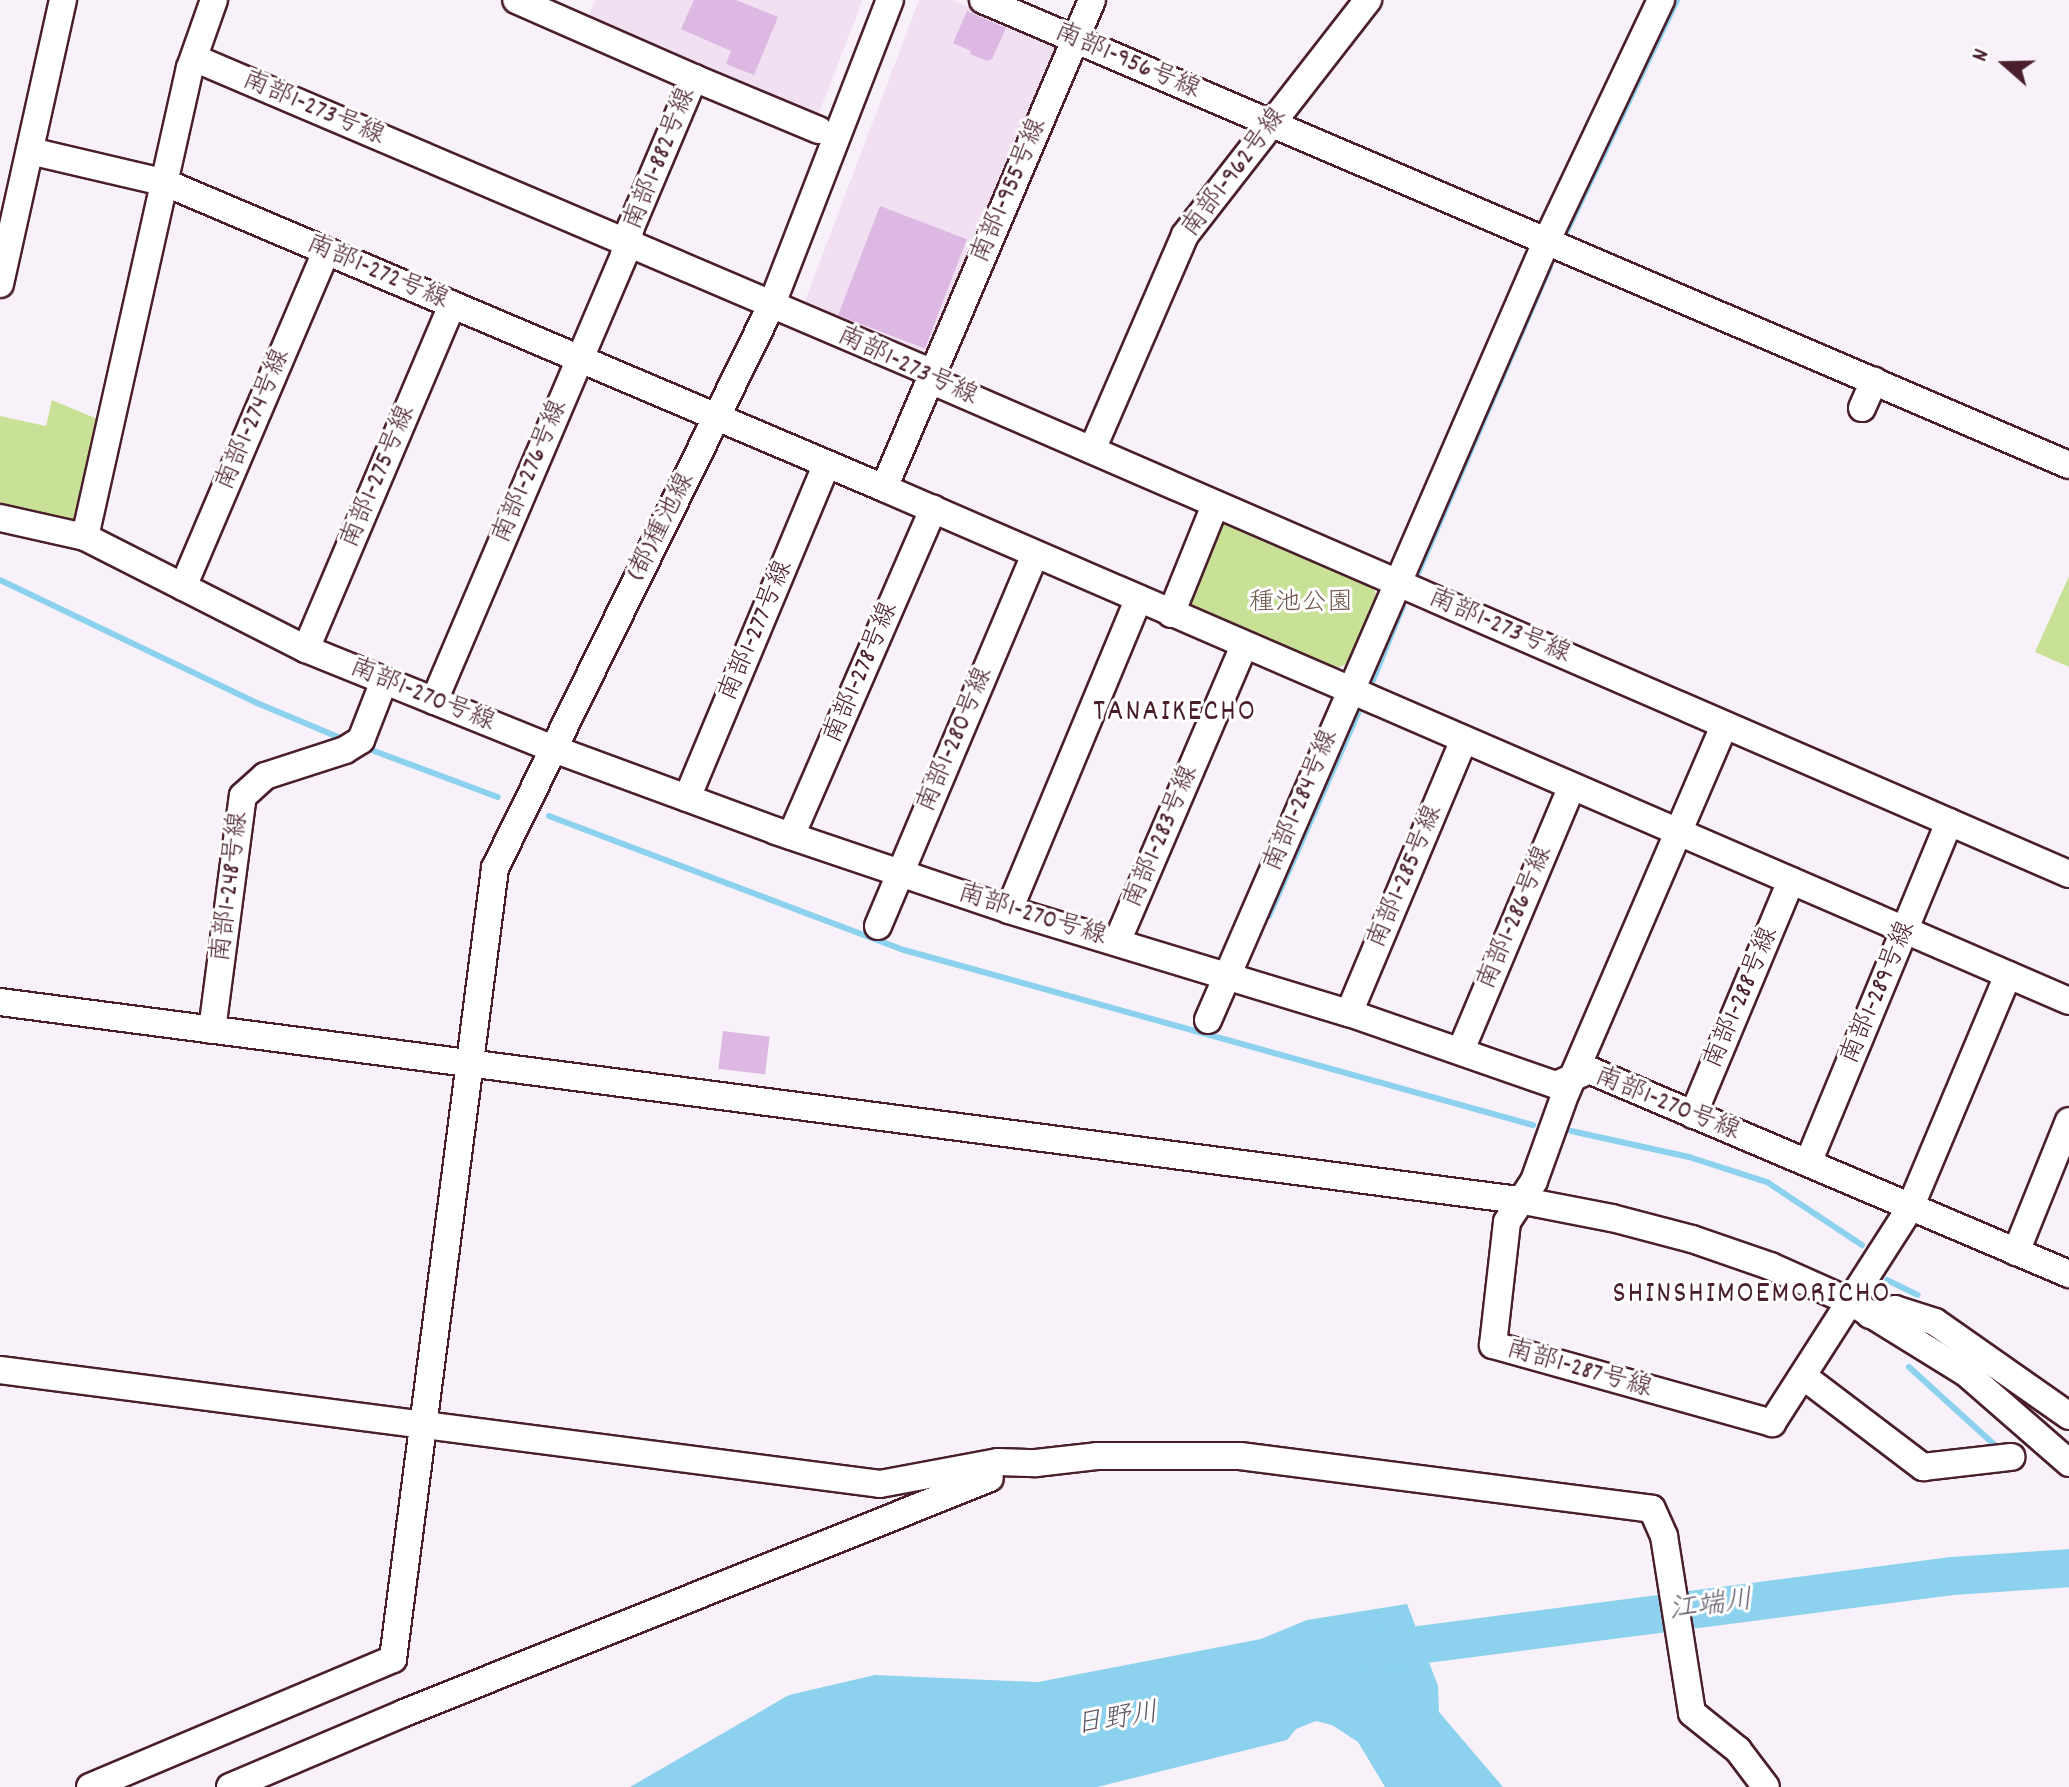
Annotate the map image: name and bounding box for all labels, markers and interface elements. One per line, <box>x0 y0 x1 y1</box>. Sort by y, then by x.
street label: 南部1-956号線 <box>1049 17 1205 107</box>
north arrow <box>1965 24 2045 104</box>
text: N <box>1966 45 1998 66</box>
street label: 南部1-273号線 <box>237 65 389 153</box>
street label: 南部1-882号線 <box>618 83 704 235</box>
street label: 南部1-962号線 <box>1176 102 1294 244</box>
street label: 南部1-955号線 <box>965 114 1055 268</box>
street label: 南部1-272号線 <box>301 229 453 317</box>
street label: 南部1-273号線 <box>832 321 982 413</box>
street label: 南部1-274号線 <box>210 345 298 495</box>
street label: 南部1-276号線 <box>487 396 575 548</box>
street label: 南部1-275号線 <box>335 401 423 553</box>
street label: (都)種池線 <box>622 468 702 586</box>
street label: 南部1-277号線 <box>713 556 801 706</box>
street label: 南部1-273号線 <box>1423 583 1575 671</box>
park label: 種池公園 <box>1249 588 1353 620</box>
street label: 南部1-278号線 <box>818 598 906 748</box>
street label: 南部1-270号線 <box>345 653 499 739</box>
street label: 南部1-280号線 <box>911 663 1001 817</box>
district label: TANAIKECHO <box>1093 696 1257 732</box>
street label: 南部1-284号線 <box>1258 725 1346 877</box>
street label: 南部1-283号線 <box>1118 761 1206 913</box>
street label: 南部1-285号線 <box>1362 801 1450 953</box>
street label: 南部1-248号線 <box>206 810 256 964</box>
street label: 南部1-286号線 <box>1472 841 1560 995</box>
street label: 南部1-270号線 <box>954 879 1110 953</box>
street label: 南部1-289号線 <box>1835 917 1923 1069</box>
street label: 南部1-288号線 <box>1698 922 1786 1074</box>
street label: 南部1-270号線 <box>1590 1062 1744 1148</box>
district label: SHINSHIMOEMORICHO <box>1612 1278 1892 1314</box>
street label: 南部1-287号線 <box>1502 1334 1656 1406</box>
water label: 江端川 <box>1667 1585 1755 1629</box>
water label: 日野川 <box>1073 1698 1161 1744</box>

